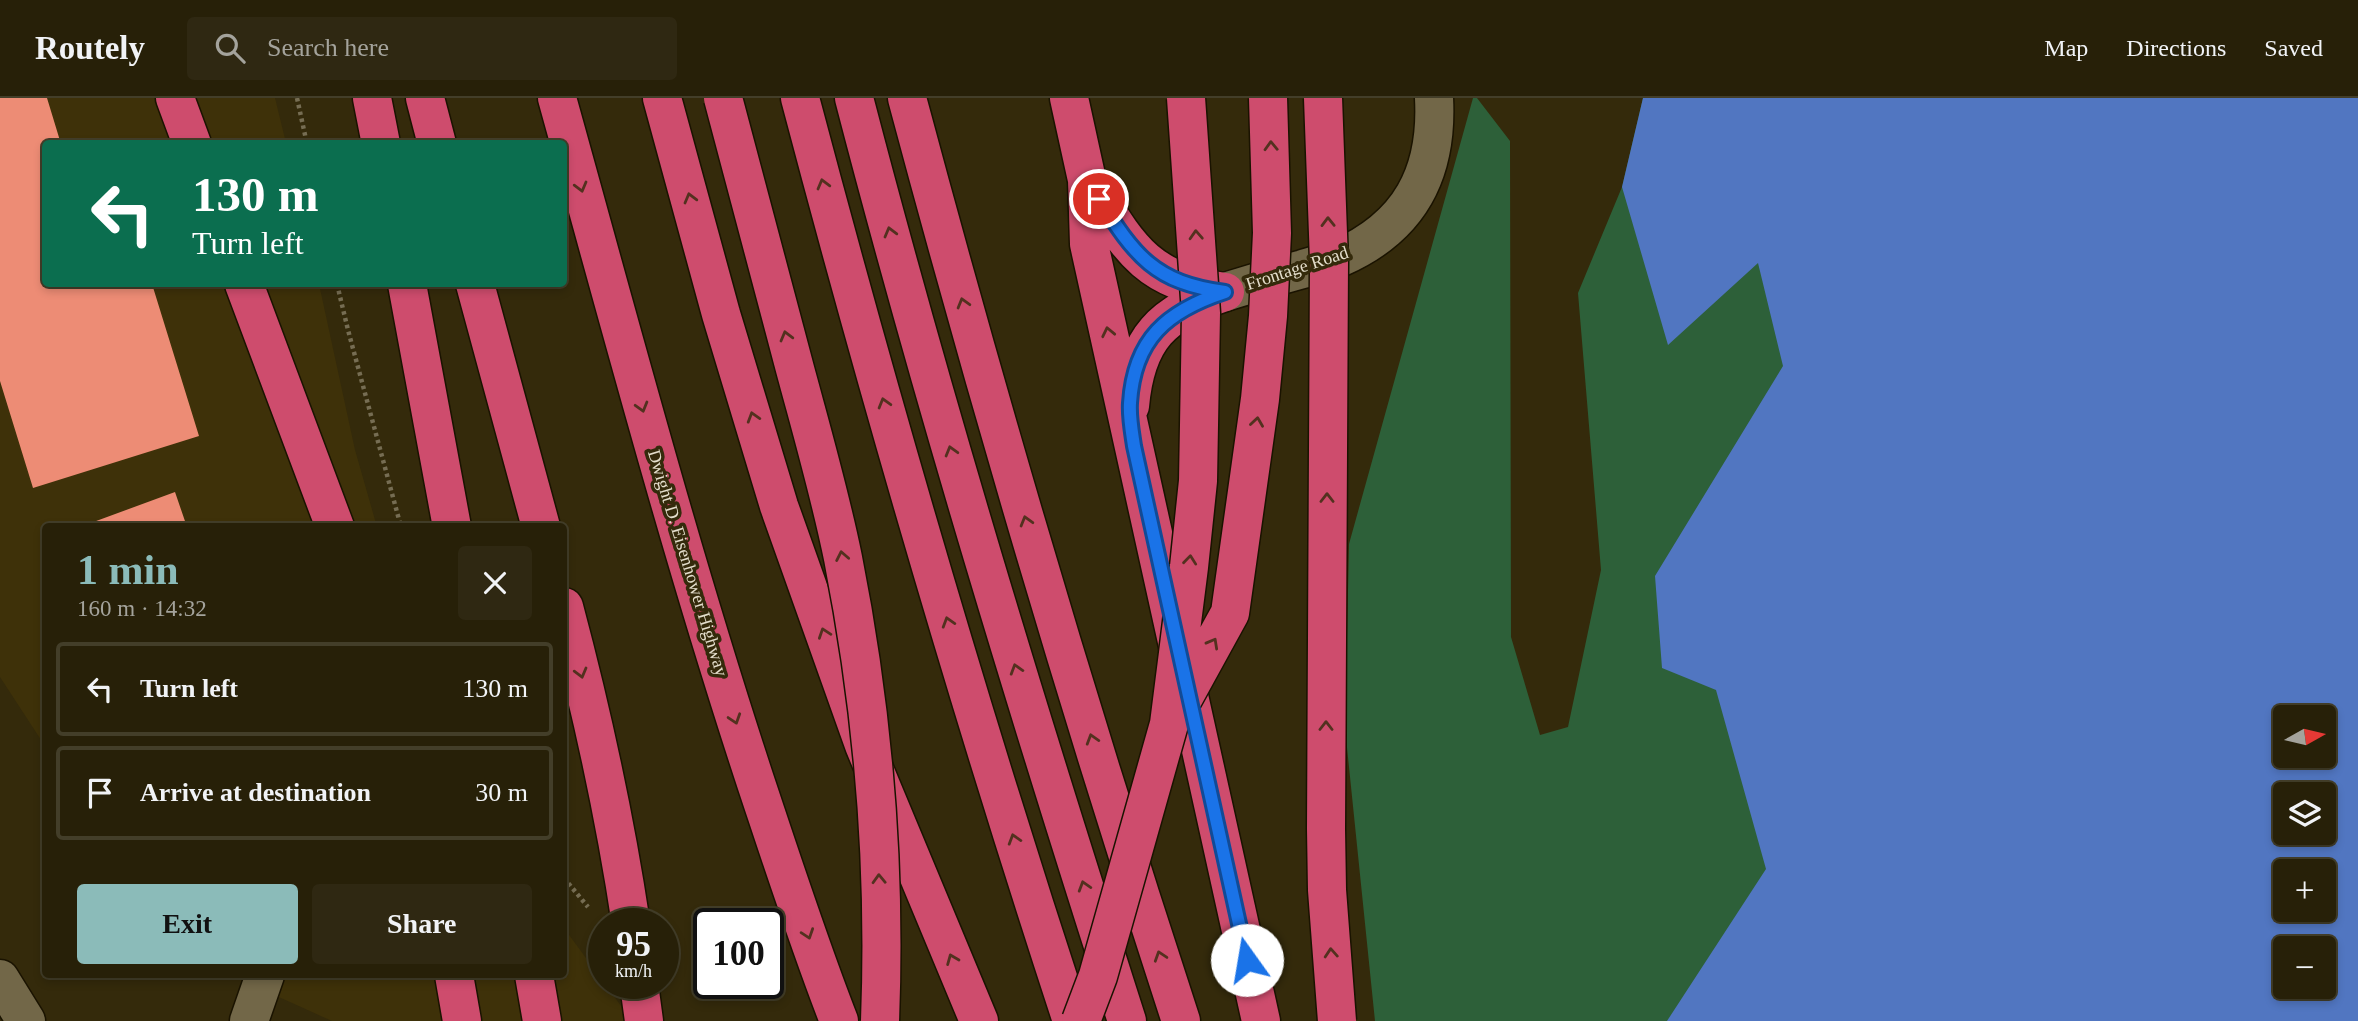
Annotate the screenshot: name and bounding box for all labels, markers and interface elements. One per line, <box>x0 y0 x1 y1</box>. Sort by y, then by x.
search box <box>187 17 677 80</box>
icon: search <box>211 29 249 67</box>
text: Routely <box>35 30 145 66</box>
text: Search here <box>267 33 389 62</box>
text: Map <box>2044 35 2088 61</box>
text: Directions <box>2126 35 2226 61</box>
text: Saved <box>2264 35 2323 61</box>
one-way arrow <box>1264 140 1279 151</box>
text: 130 m <box>192 167 319 222</box>
icon: left <box>77 168 168 259</box>
pin <box>1069 169 1129 229</box>
one-way arrow <box>817 178 831 190</box>
icon: arrive <box>1080 180 1118 218</box>
one-way arrow <box>573 181 588 193</box>
one-way arrow <box>683 192 698 204</box>
one-way arrow <box>1321 216 1336 227</box>
text: Turn left <box>192 225 304 261</box>
one-way arrow <box>884 226 898 238</box>
one-way arrow <box>1188 229 1203 240</box>
street label: Frontage Road <box>1243 242 1351 294</box>
one-way arrow <box>957 297 971 309</box>
one-way arrow <box>1102 326 1117 338</box>
one-way arrow <box>780 330 795 342</box>
one-way arrow <box>878 398 892 410</box>
one-way arrow <box>634 400 648 412</box>
one-way arrow <box>746 411 761 423</box>
one-way arrow <box>1249 416 1264 427</box>
one-way arrow <box>945 445 960 457</box>
street label: Dwight D. Eisenhower Highway <box>644 447 732 679</box>
one-way arrow <box>1319 492 1335 503</box>
one-way arrow <box>1020 516 1034 528</box>
button: close <box>458 546 532 620</box>
text: 1 min <box>77 547 179 593</box>
one-way arrow <box>835 550 850 562</box>
one-way arrow <box>1182 554 1197 565</box>
text: 160 m · 14:32 <box>77 596 207 621</box>
one-way arrow <box>941 616 956 628</box>
one-way arrow <box>818 627 832 639</box>
one-way arrow <box>1205 638 1218 650</box>
one-way arrow <box>1010 663 1025 675</box>
one-way arrow <box>573 667 587 679</box>
icon: left <box>81 670 119 708</box>
text: Turn left <box>140 674 238 703</box>
text: 130 m <box>462 674 528 703</box>
north arrow <box>2273 705 2336 768</box>
map controls <box>2273 705 2336 999</box>
one-way arrow <box>727 712 741 724</box>
one-way arrow <box>1318 720 1334 730</box>
one-way arrow <box>1085 733 1100 745</box>
icon: arrive <box>81 774 119 812</box>
text: Arrive at destination <box>140 778 371 807</box>
text: 30 m <box>475 778 528 807</box>
button: layers <box>2273 782 2336 845</box>
one-way arrow <box>1008 834 1023 846</box>
button: + <box>2273 859 2336 922</box>
one-way arrow <box>872 874 887 885</box>
one-way arrow <box>1077 880 1092 892</box>
button: Exit <box>77 884 298 964</box>
button: Share <box>312 884 532 964</box>
speed limit sign: 100 <box>693 908 784 999</box>
position arrow <box>1210 923 1284 997</box>
text: 95 <box>616 925 651 964</box>
one-way arrow <box>800 927 814 940</box>
button: − <box>2273 936 2336 999</box>
one-way arrow <box>1324 947 1339 958</box>
one-way arrow <box>1154 951 1168 963</box>
one-way arrow <box>946 953 960 965</box>
text: km/h <box>615 961 652 981</box>

